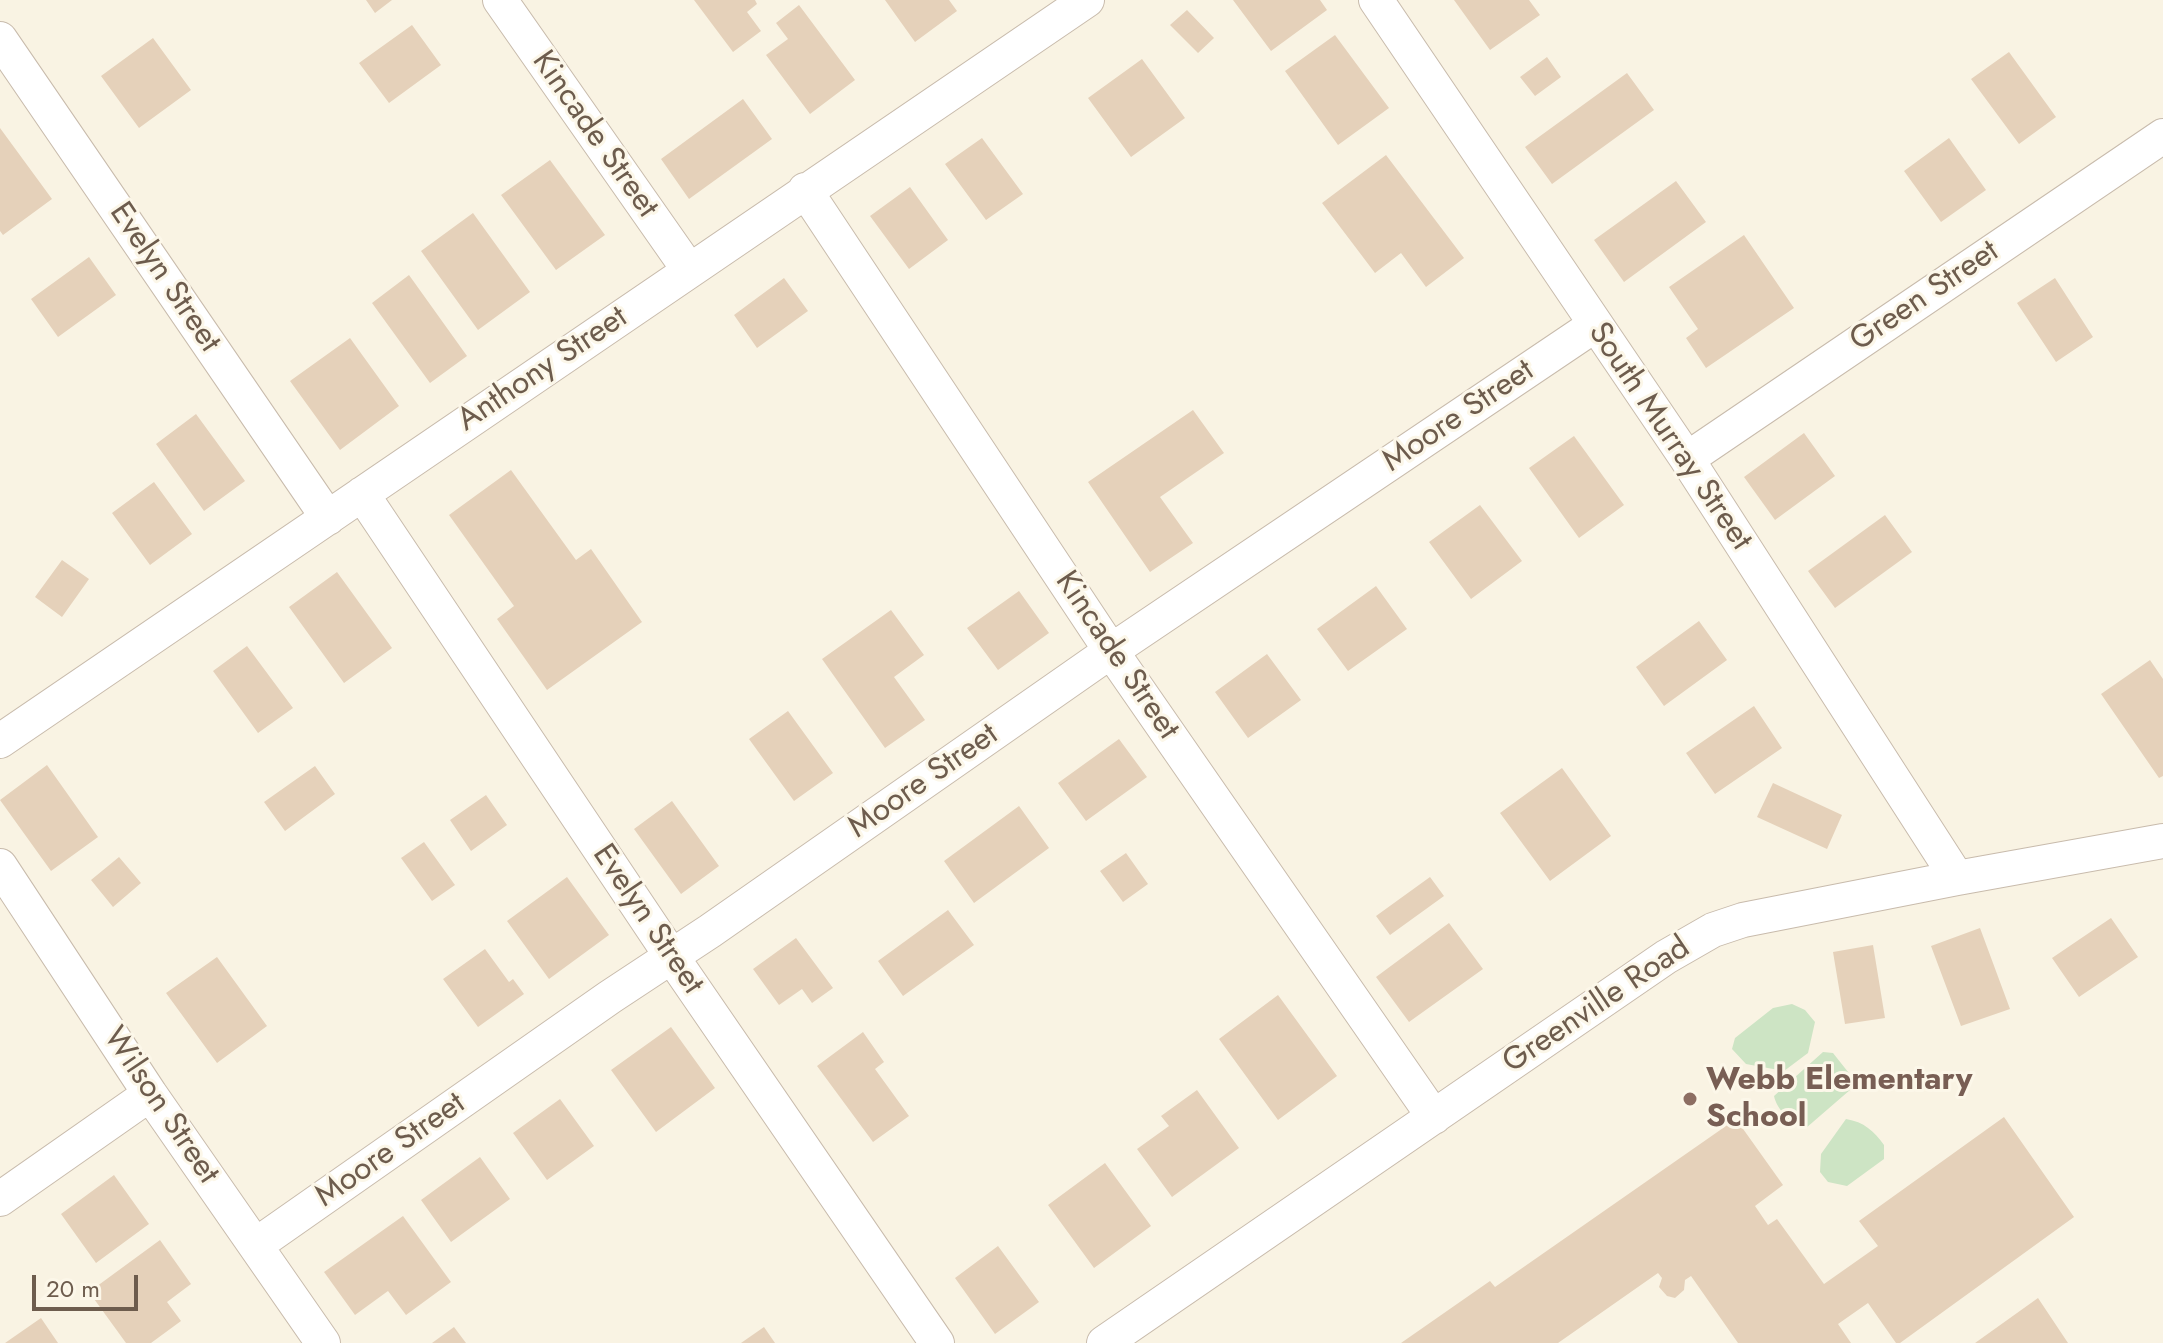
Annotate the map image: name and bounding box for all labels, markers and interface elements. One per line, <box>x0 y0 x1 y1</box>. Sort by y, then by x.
street label: Kincade Street <box>522 44 666 226</box>
street label: Evelyn Street <box>100 196 228 360</box>
street label: Green Street <box>1843 233 2007 361</box>
street label: Anthony Street <box>451 299 635 441</box>
street label: South Murray Street <box>1579 316 1759 558</box>
street label: Moore Street <box>1376 352 1542 482</box>
street label: Kincade Street <box>1046 565 1186 747</box>
street label: Moore Street <box>842 716 1006 848</box>
street label: Evelyn Street <box>583 838 711 1002</box>
street label: Greenville Road <box>1496 929 1698 1083</box>
street label: Wilson Street <box>94 1020 226 1192</box>
place label: Webb Elementary School <box>1706 1062 1972 1137</box>
street label: Moore Street <box>309 1085 473 1217</box>
marker: Webb Elementary School <box>1681 1090 1699 1108</box>
scale bar <box>36 1259 142 1309</box>
text: 20 m <box>46 1271 100 1306</box>

